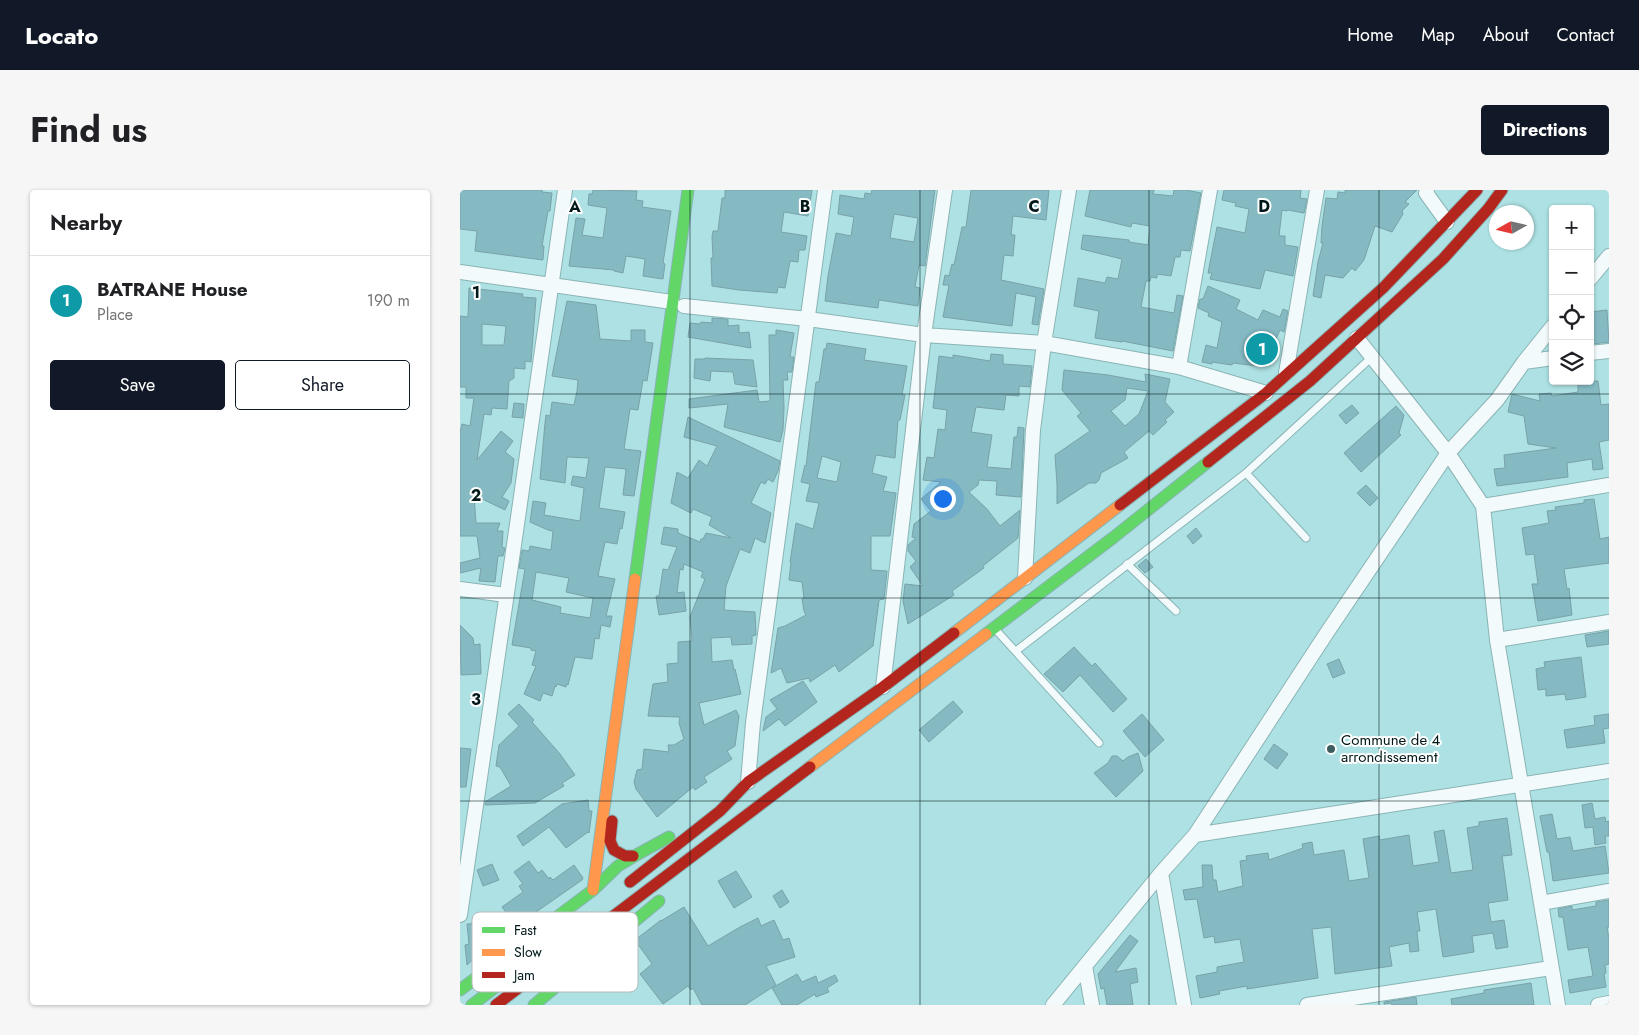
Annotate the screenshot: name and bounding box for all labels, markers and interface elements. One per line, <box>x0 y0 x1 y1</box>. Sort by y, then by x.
text: Locato <box>25 18 98 53</box>
text: Home <box>1347 22 1393 48</box>
text: Map <box>1421 22 1455 48</box>
text: About <box>1483 22 1528 48</box>
text: Contact <box>1556 22 1614 48</box>
text: Find us <box>30 105 147 155</box>
button: Directions <box>1481 105 1609 155</box>
text: A <box>568 195 581 218</box>
text: B <box>800 195 810 218</box>
text: C <box>1028 195 1040 218</box>
text: D <box>1258 195 1270 218</box>
north arrow <box>1489 205 1534 250</box>
map controls <box>1549 205 1594 385</box>
button: + <box>1549 205 1594 250</box>
text: Nearby <box>50 208 122 238</box>
button: − <box>1549 250 1594 295</box>
text: BATRANE House <box>97 276 248 303</box>
text: 1 <box>472 281 480 304</box>
text: 1 <box>62 289 70 312</box>
text: 190 m <box>367 289 410 312</box>
button: locate <box>1549 295 1594 340</box>
text: Place <box>97 303 133 326</box>
pin: 1 <box>1246 330 1278 368</box>
button: layers <box>1549 340 1594 385</box>
button: Save <box>50 360 225 410</box>
button: Share <box>235 360 410 410</box>
text: 2 <box>471 484 481 507</box>
your location <box>930 486 956 512</box>
text: 3 <box>471 688 481 711</box>
place label: Commune de 4 arrondissement <box>1341 729 1441 768</box>
marker: Commune de 4 arrondissement <box>1325 743 1337 755</box>
legend <box>472 912 638 992</box>
text: Fast <box>514 920 537 940</box>
text: Slow <box>514 942 542 962</box>
text: Jam <box>512 965 535 985</box>

